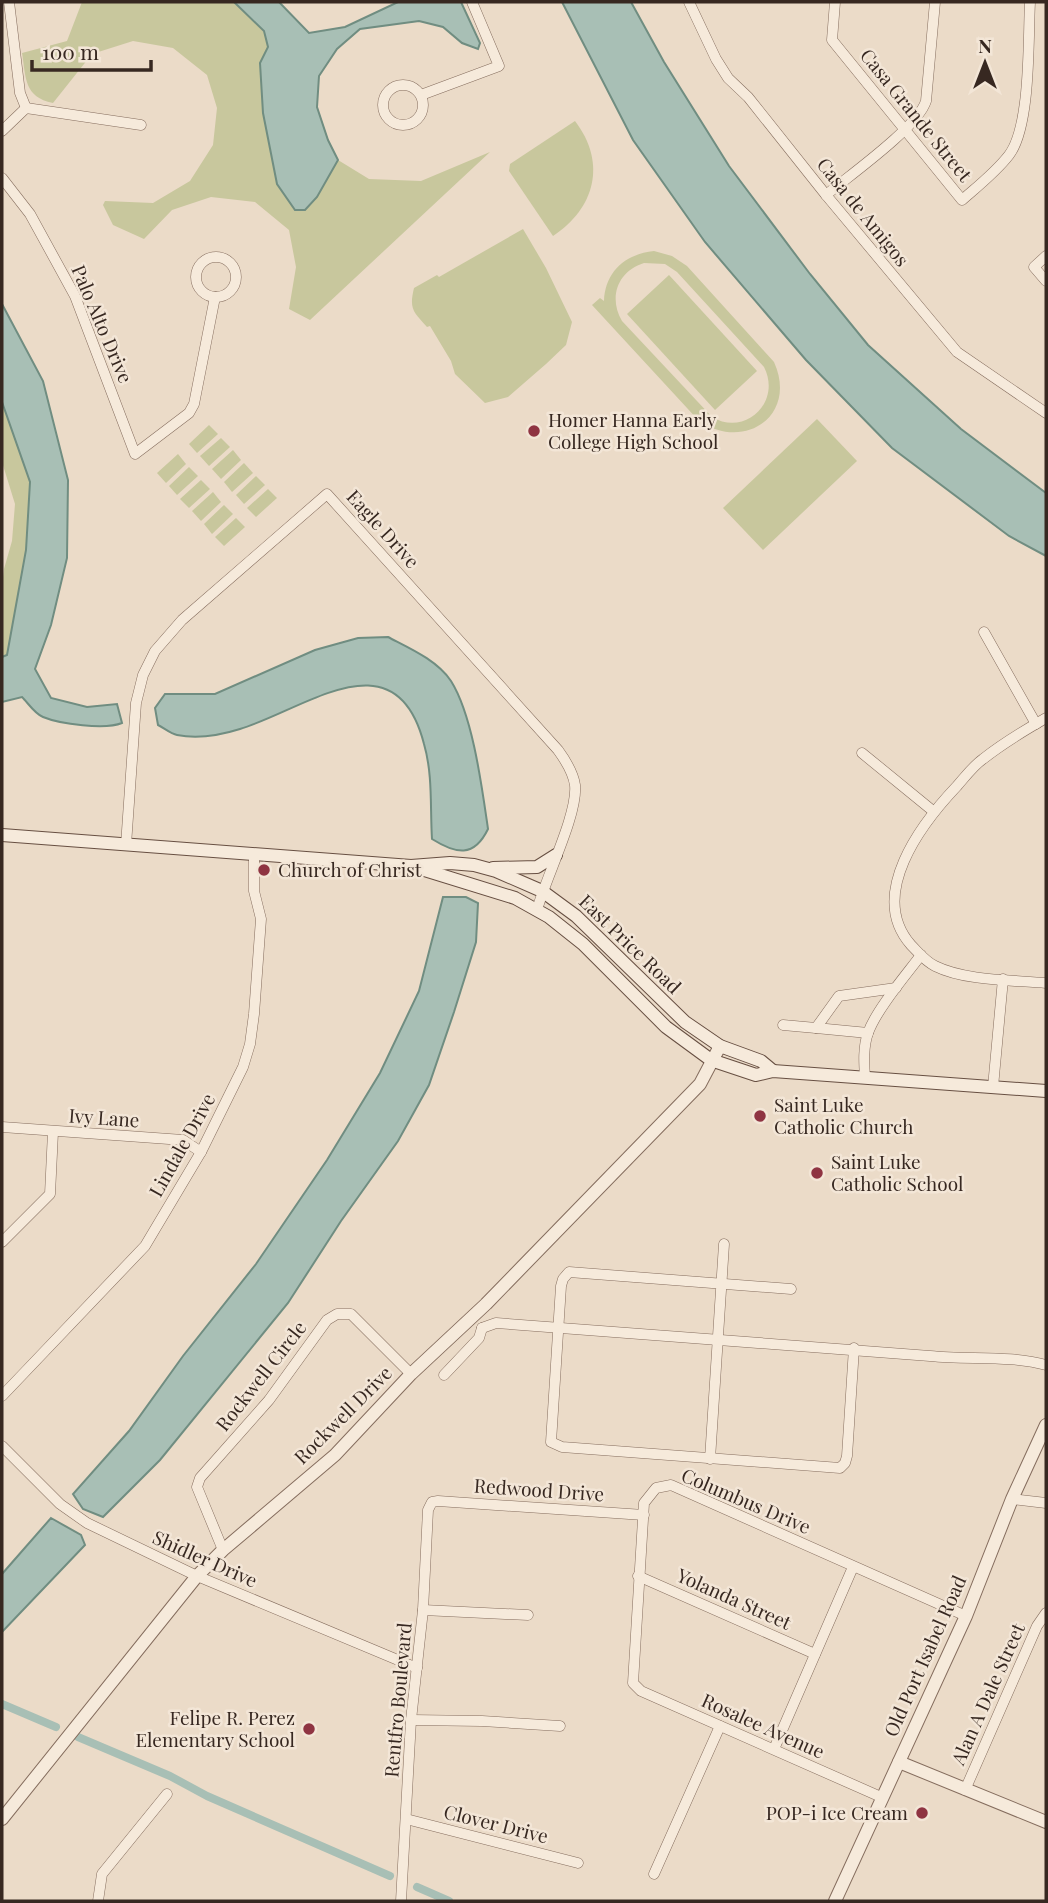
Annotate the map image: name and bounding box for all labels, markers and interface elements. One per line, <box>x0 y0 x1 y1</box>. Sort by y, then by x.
scale bar <box>32 28 150 72</box>
north arrow <box>950 28 1020 98</box>
text: N <box>978 32 992 58</box>
text: 100 m <box>42 37 99 65</box>
street label: Casa Grande Street <box>855 42 979 186</box>
street label: Casa de Amigos <box>812 152 916 271</box>
street label: Palo Alto Drive <box>66 261 139 387</box>
place label: Homer Hanna Early College High School <box>548 406 719 454</box>
marker: Homer Hanna Early College High School <box>526 423 542 439</box>
street label: Eagle Drive <box>342 484 426 573</box>
place label: Church of Christ <box>278 856 422 882</box>
marker: Church of Christ <box>256 862 272 878</box>
street label: East Price Road <box>574 888 687 999</box>
street label: Lindale Drive <box>142 1088 220 1201</box>
place label: Saint Luke Catholic Church <box>774 1091 913 1139</box>
street label: Ivy Lane <box>68 1102 140 1132</box>
marker: Saint Luke Catholic Church <box>752 1108 768 1124</box>
place label: Saint Luke Catholic School <box>831 1148 964 1196</box>
marker: Saint Luke Catholic School <box>809 1165 825 1181</box>
street label: Rockwell Circle <box>209 1315 311 1436</box>
street label: Rockwell Drive <box>288 1360 397 1469</box>
street label: Columbus Drive <box>678 1461 815 1539</box>
street label: Redwood Drive <box>473 1471 605 1507</box>
street label: Shidler Drive <box>149 1523 262 1593</box>
street label: Yolanda Street <box>672 1561 796 1635</box>
street label: Old Port Isabel Road <box>877 1571 971 1740</box>
street label: Alan A Dale Street <box>944 1618 1030 1770</box>
street label: Rentfro Boulevard <box>377 1621 417 1778</box>
street label: Rosalee Avenue <box>698 1686 829 1764</box>
place label: Felipe R. Perez Elementary School <box>136 1704 296 1752</box>
marker: Felipe R. Perez Elementary School <box>301 1721 317 1737</box>
street label: Clover Drive <box>441 1798 551 1849</box>
place label: POP-i Ice Cream <box>766 1799 908 1825</box>
marker: POP-i Ice Cream <box>914 1805 930 1821</box>

